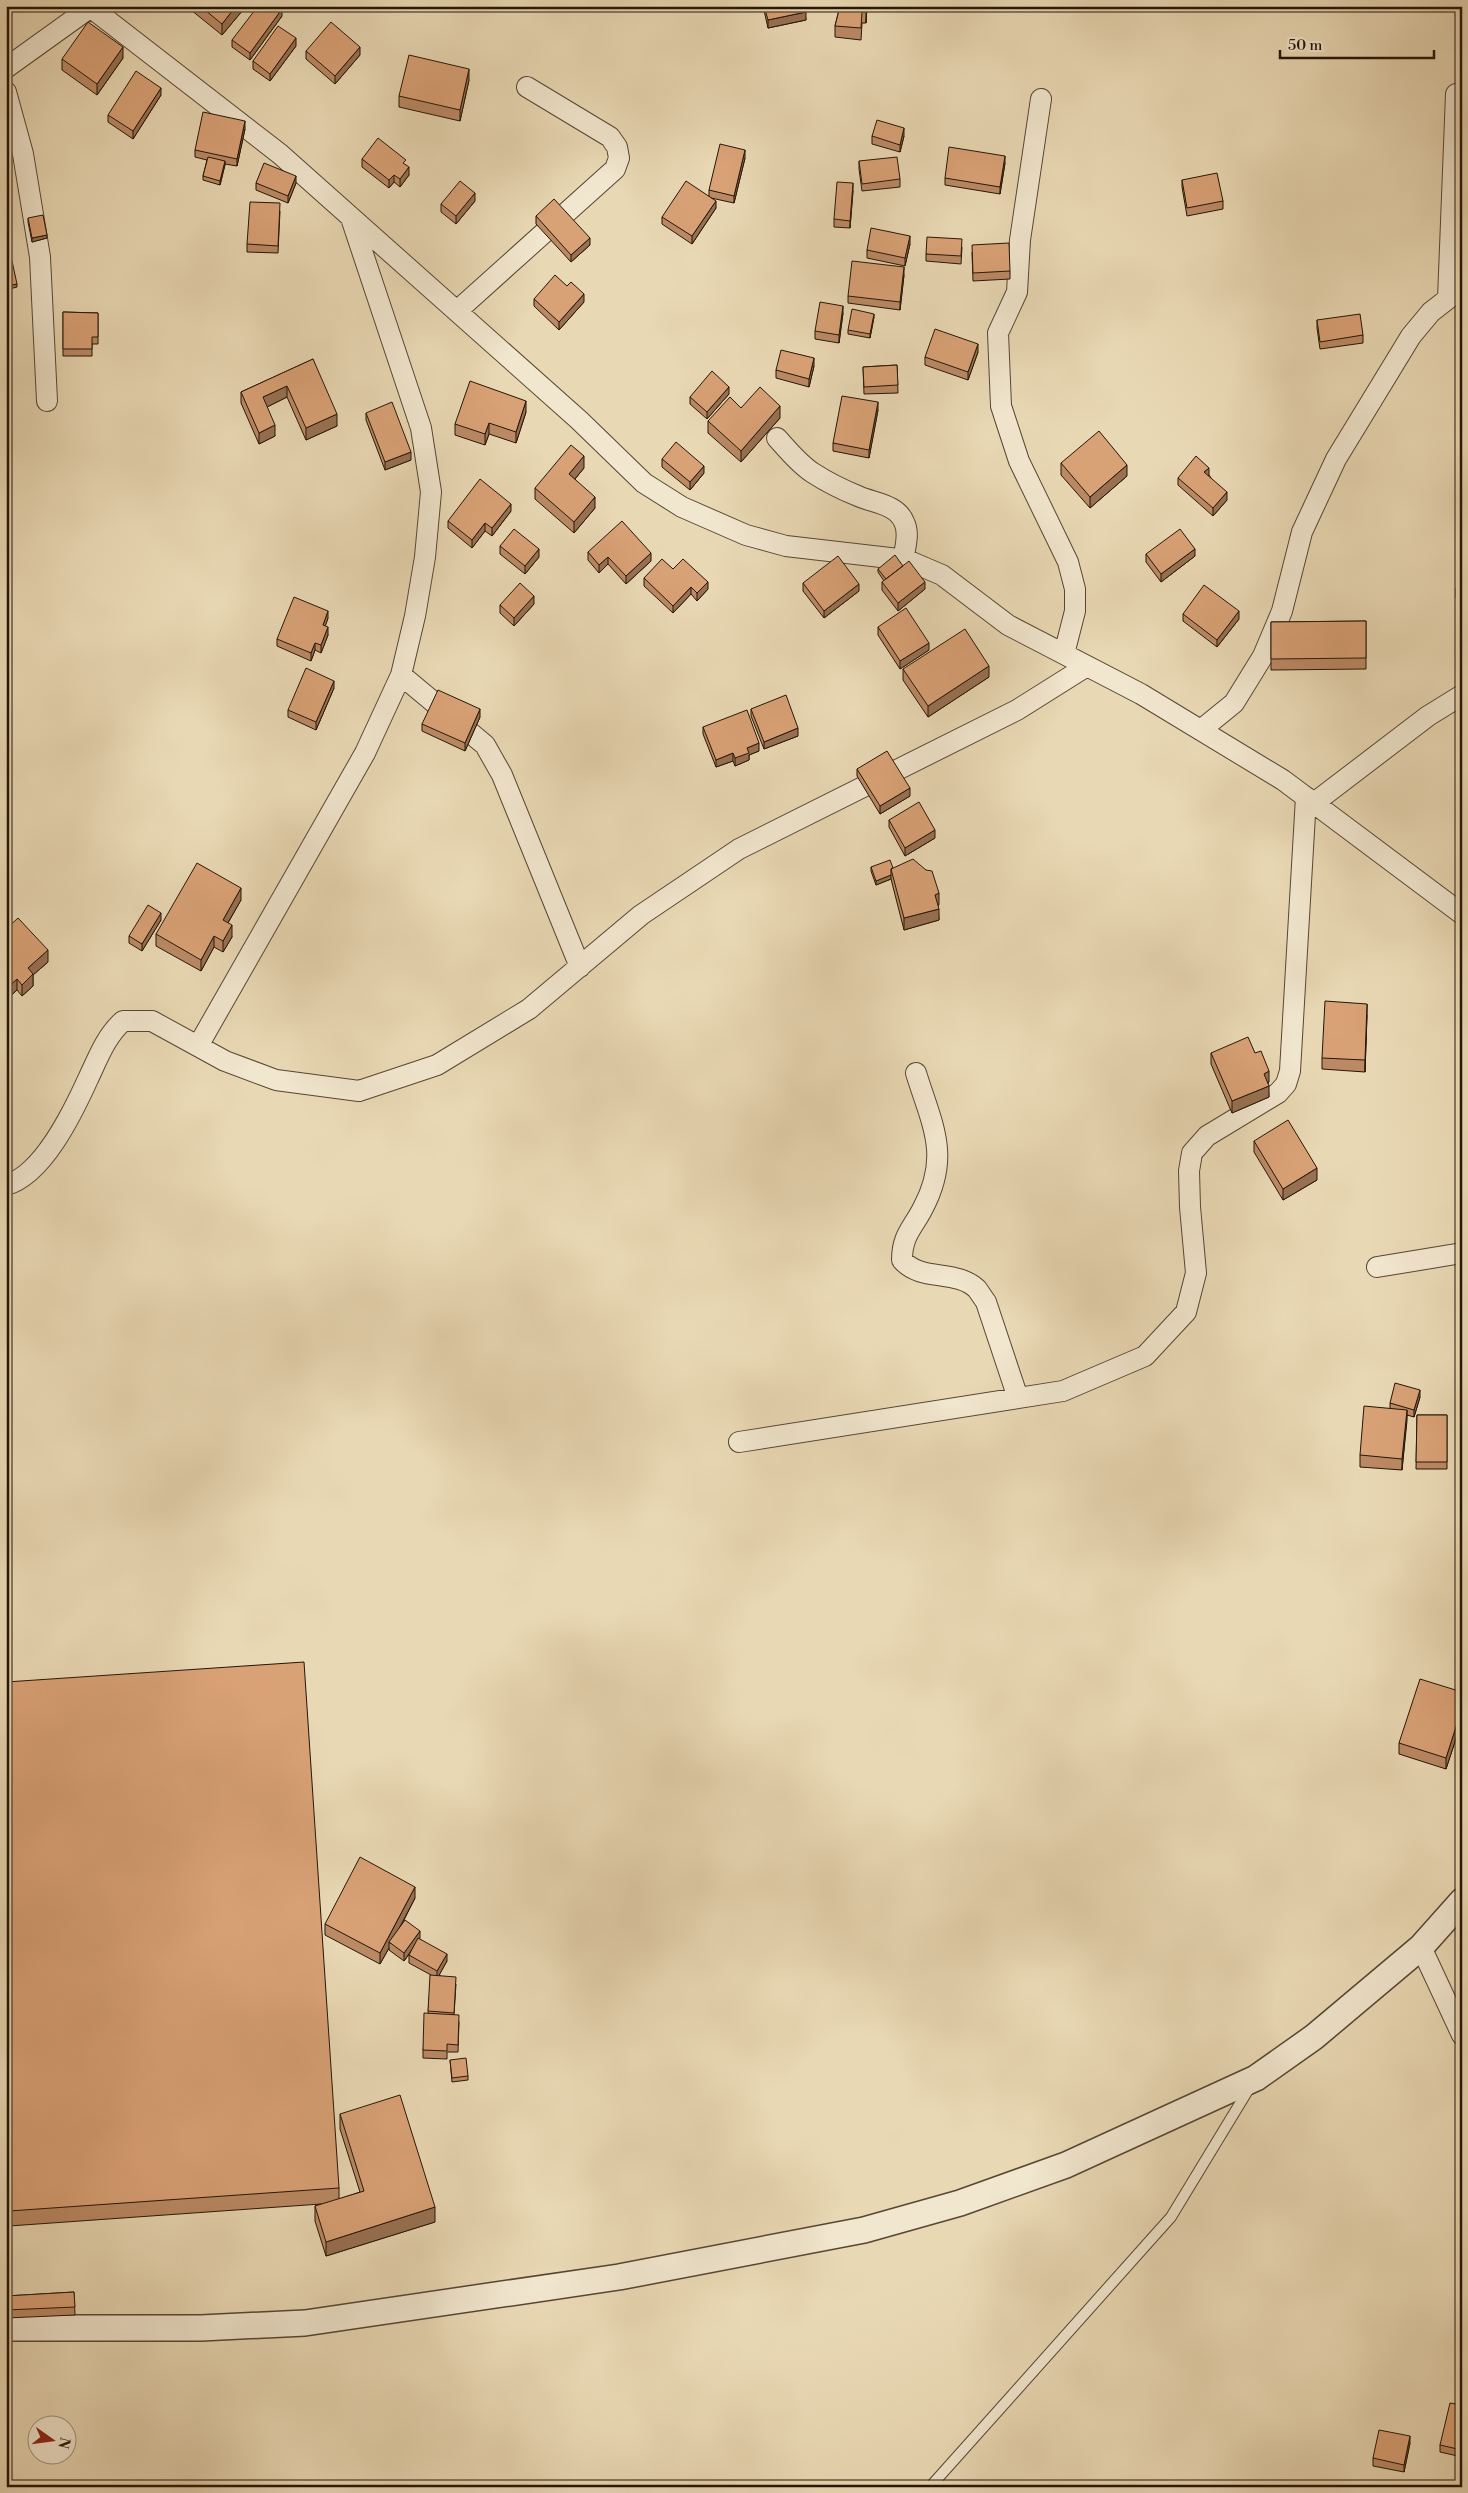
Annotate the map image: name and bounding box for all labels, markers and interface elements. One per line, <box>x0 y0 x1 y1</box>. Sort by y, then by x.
scale bar <box>1280 28 1434 60</box>
text: 50 m <box>1288 36 1322 55</box>
north arrow <box>28 2416 78 2466</box>
text: N <box>54 2435 74 2450</box>

